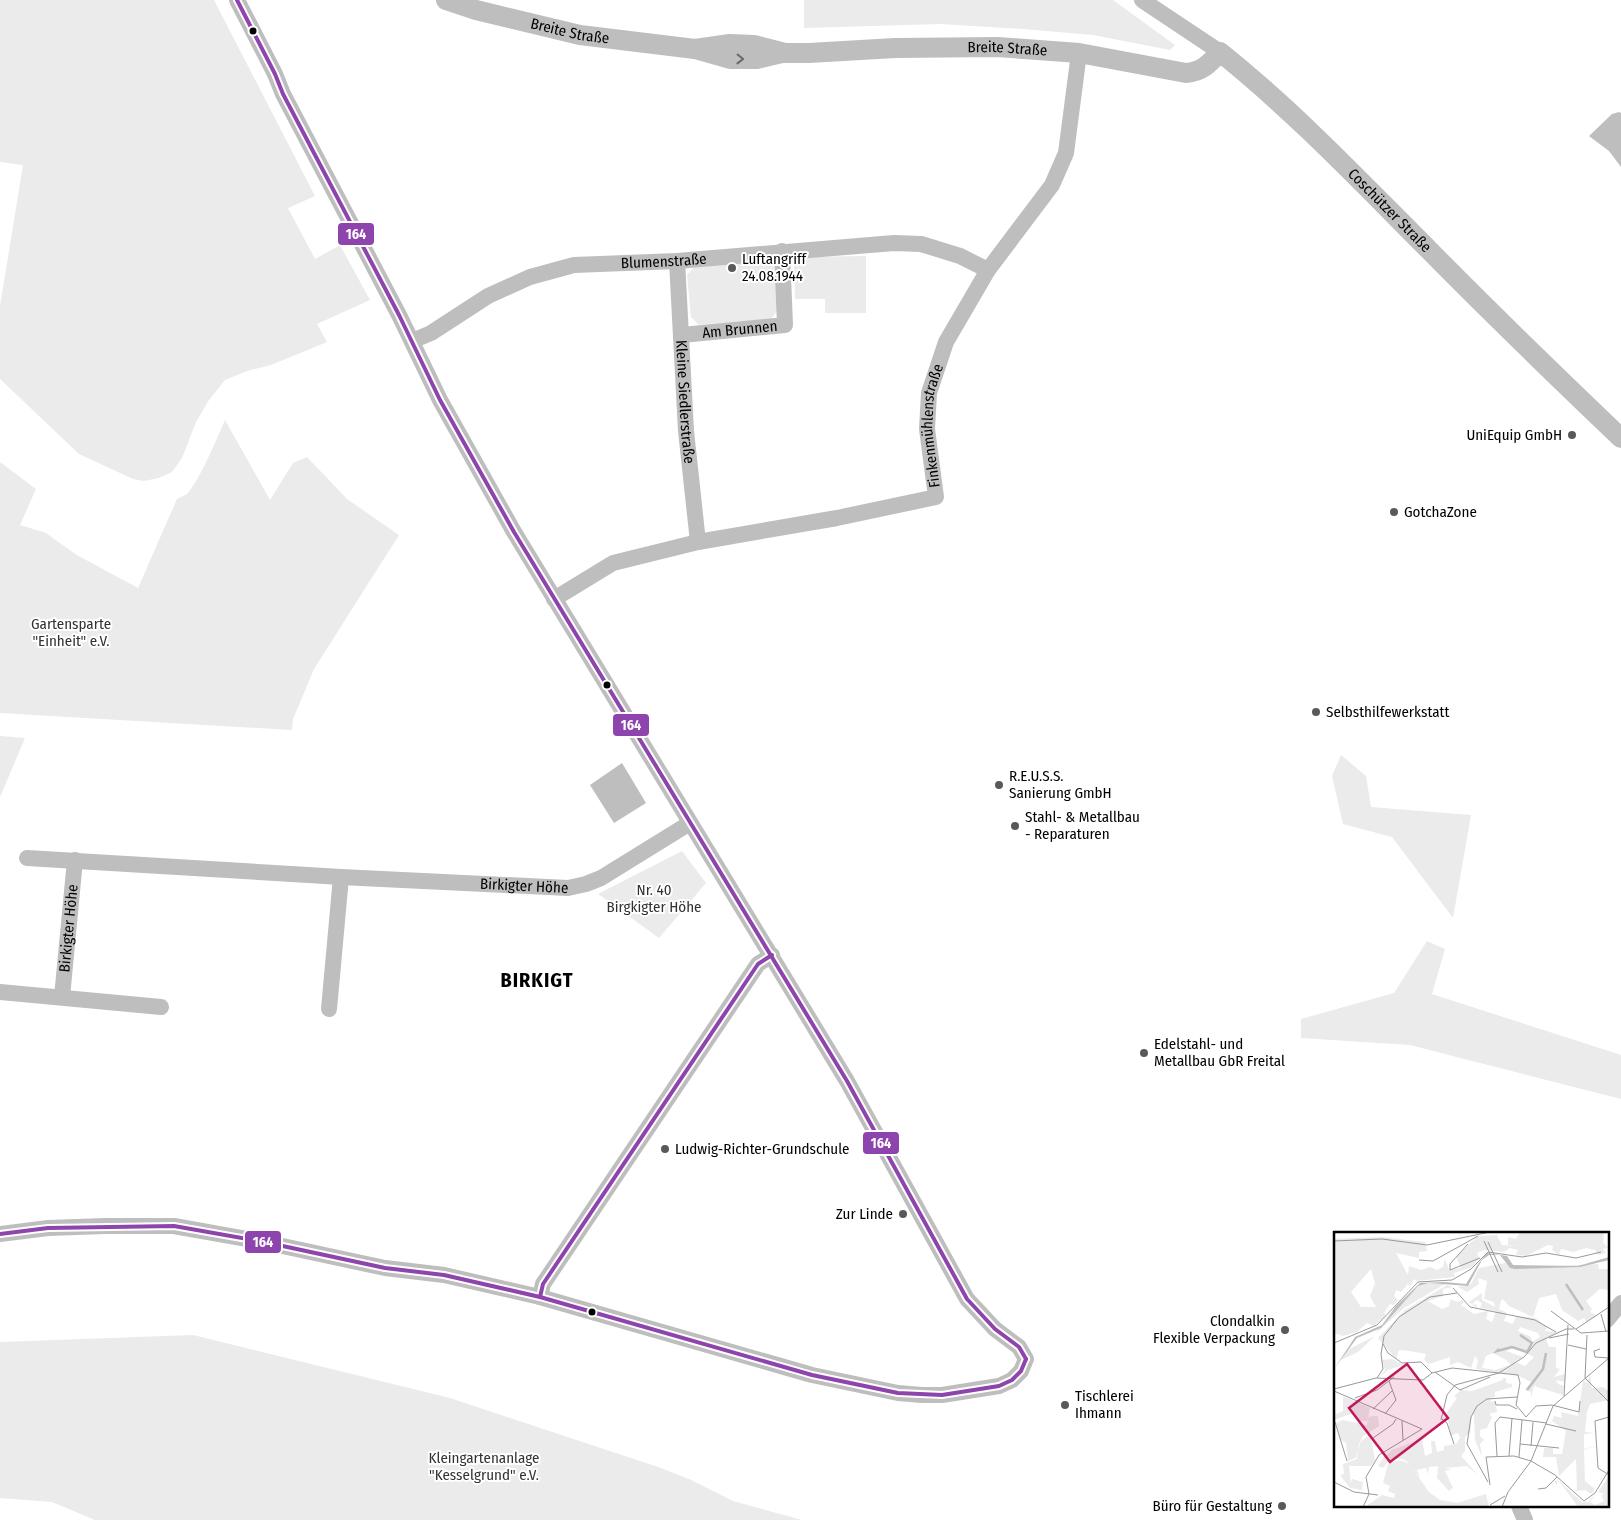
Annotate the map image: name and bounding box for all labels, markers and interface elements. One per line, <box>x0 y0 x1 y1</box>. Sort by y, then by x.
street label: Breite Straße <box>529 14 610 47</box>
unlabelled marker <box>248 26 258 36</box>
street label: Breite Straße <box>967 38 1048 60</box>
one-way arrow <box>736 54 744 64</box>
street label: Coschützer Straße <box>1344 165 1435 256</box>
line badge: 164 <box>337 222 375 246</box>
text: 164 <box>346 226 366 243</box>
street label: Blumenstraße <box>620 250 707 272</box>
place label: Luftangriff 24.08.1944 <box>742 250 808 285</box>
marker: Luftangriff 24.08.1944 <box>726 262 738 274</box>
street label: Am Brunnen <box>701 317 778 342</box>
street label: Kleine Siedlerstraße <box>672 339 698 464</box>
street label: Finkenmühlenstraße <box>918 362 947 489</box>
place label: UniEquip GmbH <box>1466 426 1562 444</box>
marker: UniEquip GmbH <box>1566 429 1578 441</box>
place label: GotchaZone <box>1404 503 1477 521</box>
marker: GotchaZone <box>1388 506 1400 518</box>
park label: Gartensparte "Einheit" e.V. <box>31 615 111 650</box>
unlabelled marker <box>602 680 612 690</box>
place label: Selbsthilfewerkstatt <box>1326 703 1449 721</box>
marker: Selbsthilfewerkstatt <box>1310 706 1322 718</box>
line badge: 164 <box>612 713 650 737</box>
text: 164 <box>621 717 641 734</box>
place label: R.E.U.S.S. Sanierung GmbH <box>1009 767 1112 802</box>
marker: R.E.U.S.S. Sanierung GmbH <box>993 779 1005 791</box>
place label: Stahl- & Metallbau - Reparaturen <box>1025 808 1140 843</box>
marker: Stahl- & Metallbau - Reparaturen <box>1009 820 1021 832</box>
street label: Birkigter Höhe <box>480 875 569 897</box>
park label: Nr. 40 Birgkigter Höhe <box>606 881 702 916</box>
street label: Birkigter Höhe <box>55 884 82 973</box>
district label: BIRKIGT <box>501 968 573 992</box>
place label: Edelstahl- und Metallbau GbR Freital <box>1154 1035 1285 1070</box>
marker: Edelstahl- und Metallbau GbR Freital <box>1138 1047 1150 1059</box>
line badge: 164 <box>862 1131 900 1155</box>
text: 164 <box>871 1135 891 1152</box>
place label: Ludwig-Richter-Grundschule <box>675 1140 849 1158</box>
marker: Ludwig-Richter-Grundschule <box>659 1143 671 1155</box>
place label: Zur Linde <box>836 1205 893 1223</box>
marker: Zur Linde <box>897 1208 909 1220</box>
line badge: 164 <box>244 1230 282 1254</box>
inset map <box>1334 1232 1608 1508</box>
text: 164 <box>253 1234 273 1251</box>
unlabelled marker <box>587 1307 597 1317</box>
place label: Clondalkin Flexible Verpackung <box>1153 1312 1275 1347</box>
marker: Clondalkin Flexible Verpackung <box>1279 1324 1291 1336</box>
place label: Tischlerei Ihmann <box>1075 1387 1134 1422</box>
marker: Tischlerei Ihmann <box>1059 1399 1071 1411</box>
park label: Kleingartenanlage "Kesselgrund" e.V. <box>429 1449 539 1484</box>
place label: Büro für Gestaltung <box>1152 1497 1272 1515</box>
marker: Büro für Gestaltung <box>1276 1500 1288 1512</box>

